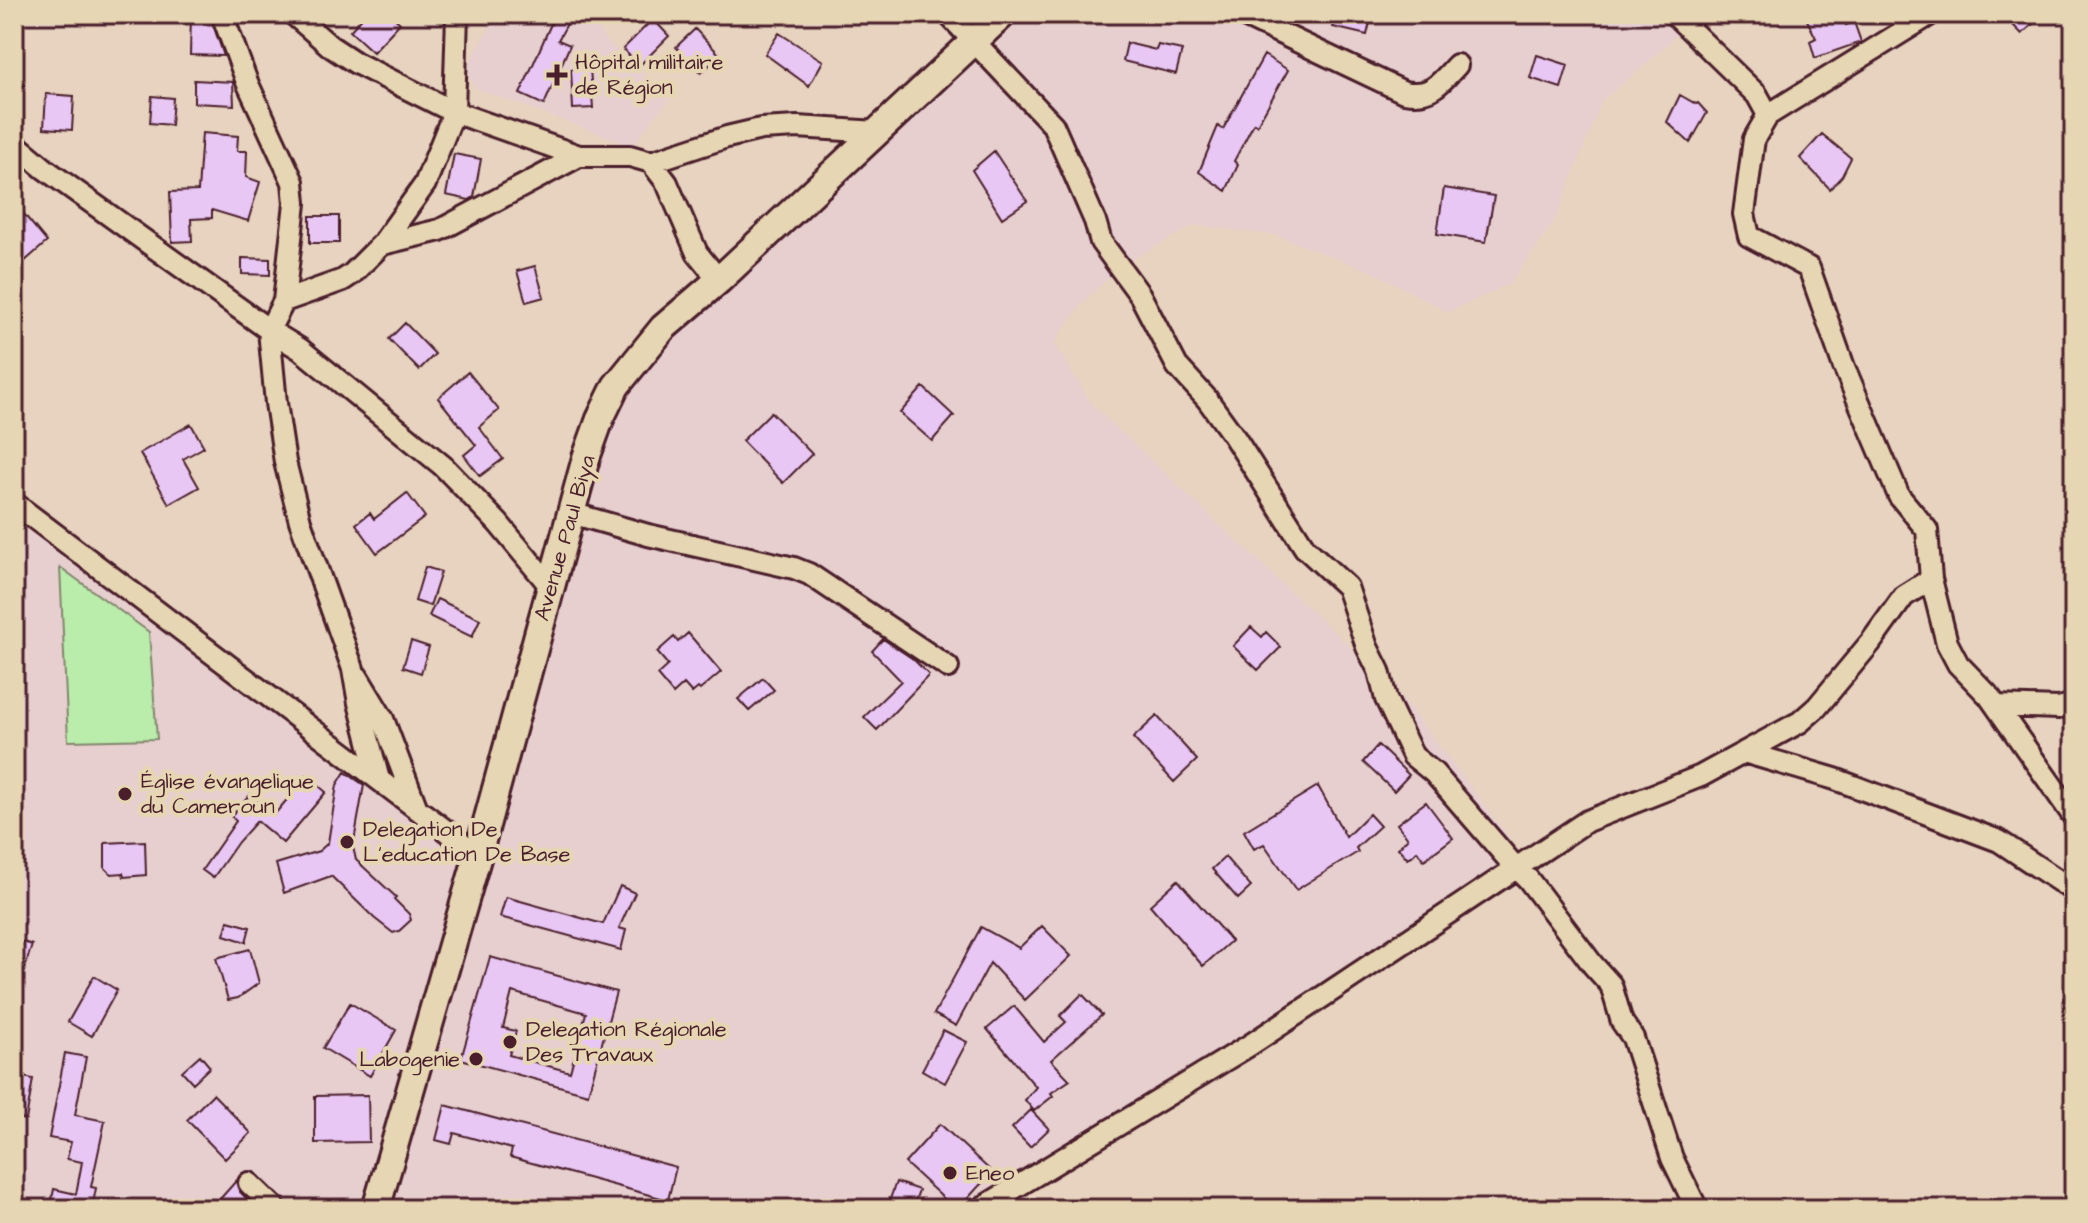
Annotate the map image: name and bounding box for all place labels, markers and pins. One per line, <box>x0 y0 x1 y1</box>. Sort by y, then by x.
place label: Hôpital militaire de Région <box>575 47 723 104</box>
marker: Hôpital militaire de Région <box>546 64 568 86</box>
place label: Église évangelique du Cameroun <box>141 766 314 822</box>
marker: Église évangelique du Cameroun <box>116 785 134 803</box>
place label: Delegation De L'education De Base <box>363 814 571 870</box>
marker: Delegation De L'education De Base <box>338 833 356 851</box>
place label: Delegation Régionale Des Travaux <box>526 1014 727 1070</box>
marker: Delegation Régionale Des Travaux <box>501 1033 519 1051</box>
place label: Labogenie <box>359 1044 460 1076</box>
marker: Labogenie <box>467 1050 485 1068</box>
place label: Eneo <box>966 1158 1015 1189</box>
marker: Eneo <box>941 1164 959 1182</box>

